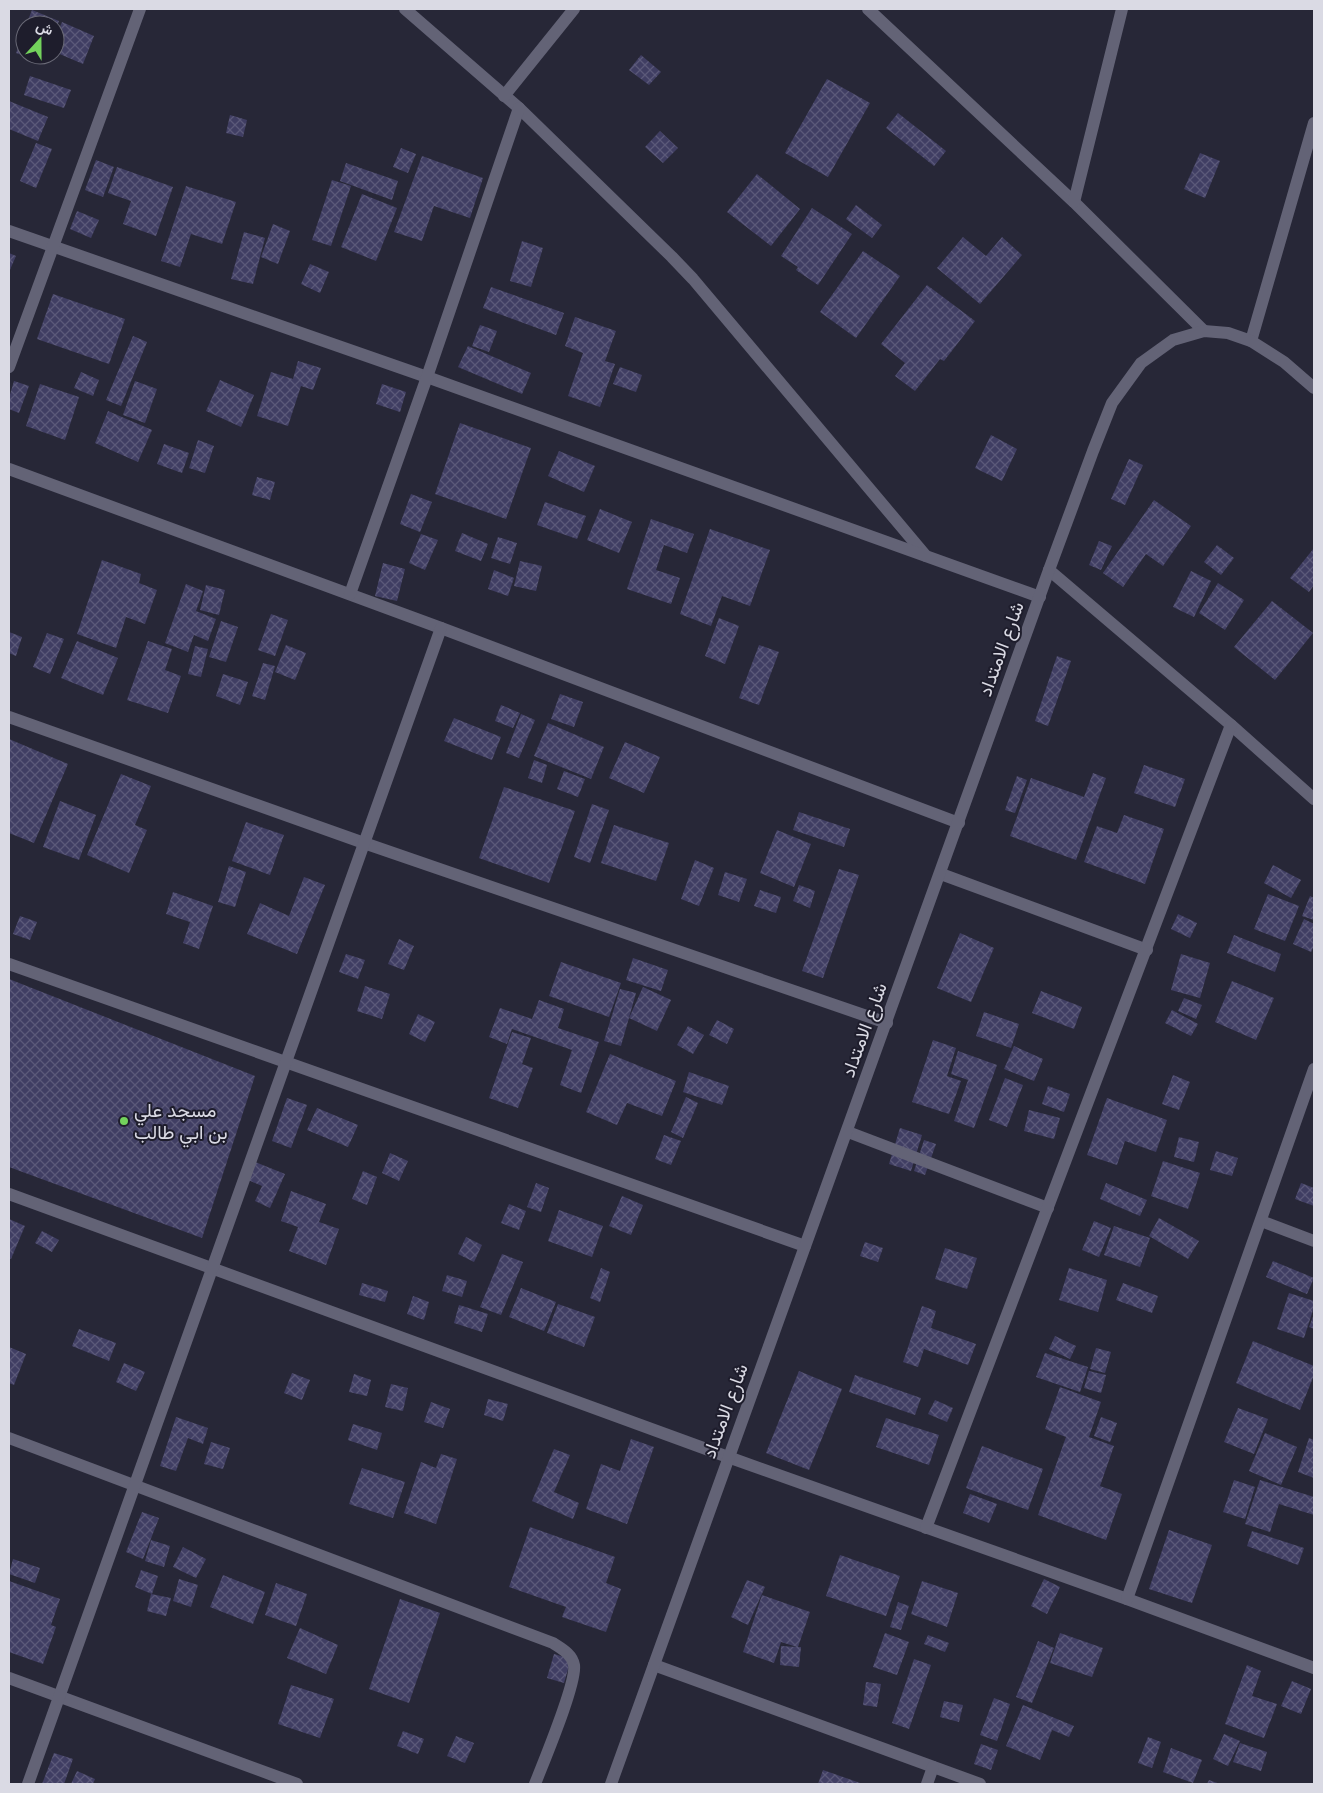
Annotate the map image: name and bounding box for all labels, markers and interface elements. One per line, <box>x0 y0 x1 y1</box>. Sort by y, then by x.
north arrow <box>15 15 65 65</box>
text: ش <box>34 16 56 39</box>
street label: شارع الامتداد <box>972 598 1030 700</box>
street label: شارع الامتداد <box>835 979 893 1081</box>
place label: مسجد علي بن ابي طالب <box>134 1098 228 1148</box>
marker: مسجد علي بن ابي طالب <box>118 1115 130 1127</box>
street label: شارع الامتداد <box>696 1360 754 1462</box>

